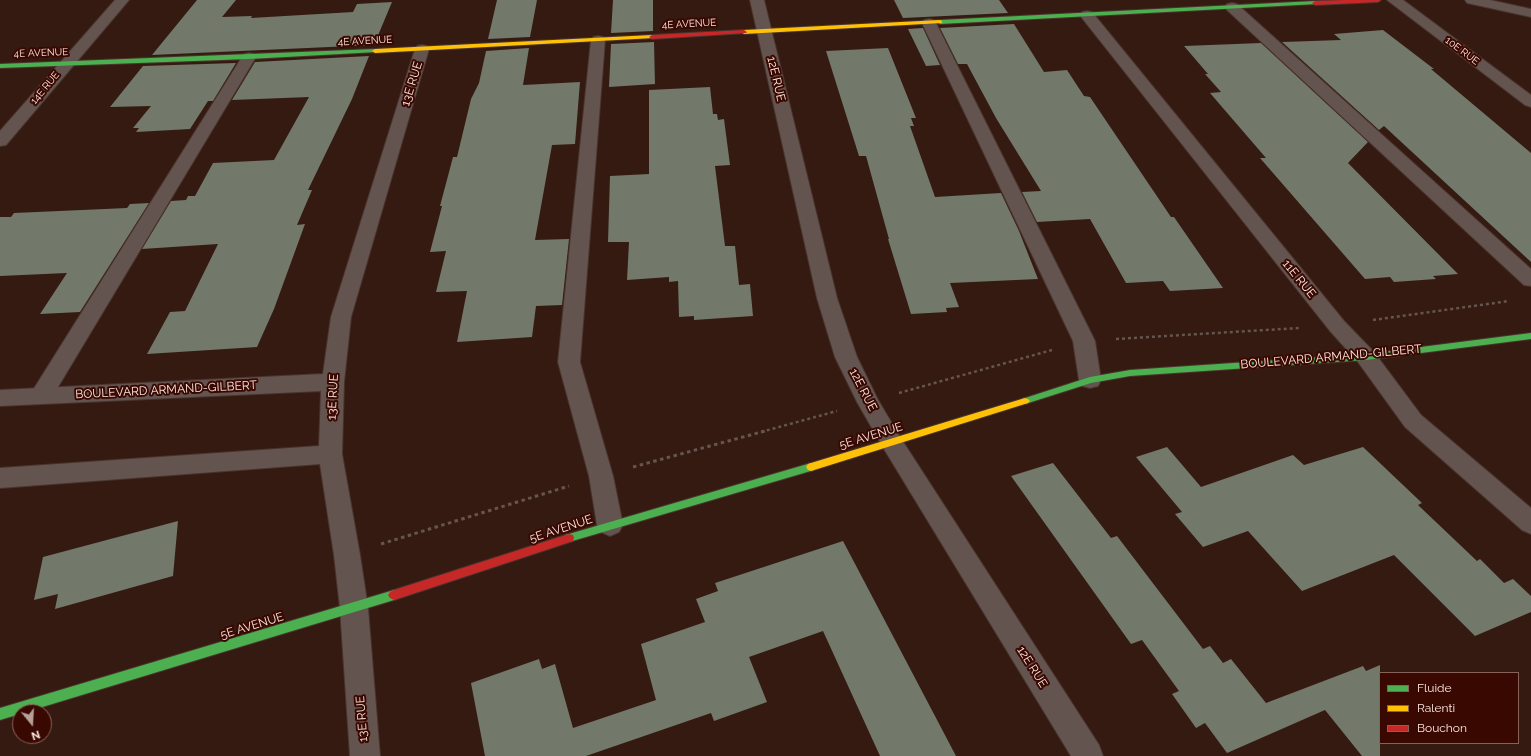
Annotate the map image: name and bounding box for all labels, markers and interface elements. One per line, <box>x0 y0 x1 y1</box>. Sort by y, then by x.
street label: 4E AVENUE <box>661 17 717 31</box>
street label: 4E AVENUE <box>337 34 393 48</box>
street label: 10E RUE <box>1443 34 1481 68</box>
street label: 4E AVENUE <box>14 46 68 60</box>
street label: 12E RUE <box>764 55 788 103</box>
street label: 13E RUE <box>398 60 426 108</box>
street label: 14E RUE <box>28 69 62 107</box>
street label: 11E RUE <box>1279 257 1319 301</box>
street label: BOULEVARD ARMAND-GILBERT <box>1240 342 1422 372</box>
street label: 12E RUE <box>846 366 880 414</box>
street label: 13E RUE <box>325 374 341 420</box>
street label: BOULEVARD ARMAND-GILBERT <box>75 378 257 402</box>
street label: 5E AVENUE <box>838 420 904 452</box>
street label: 5E AVENUE <box>528 512 594 546</box>
street label: 5E AVENUE <box>219 610 285 642</box>
street label: 12E RUE <box>1014 644 1050 690</box>
legend <box>1379 672 1519 744</box>
text: Fluide <box>1417 681 1452 695</box>
street label: 13E RUE <box>353 695 371 743</box>
text: Ralenti <box>1417 701 1455 715</box>
north arrow <box>12 704 52 744</box>
text: Bouchon <box>1417 721 1467 735</box>
text: N <box>30 727 42 742</box>

